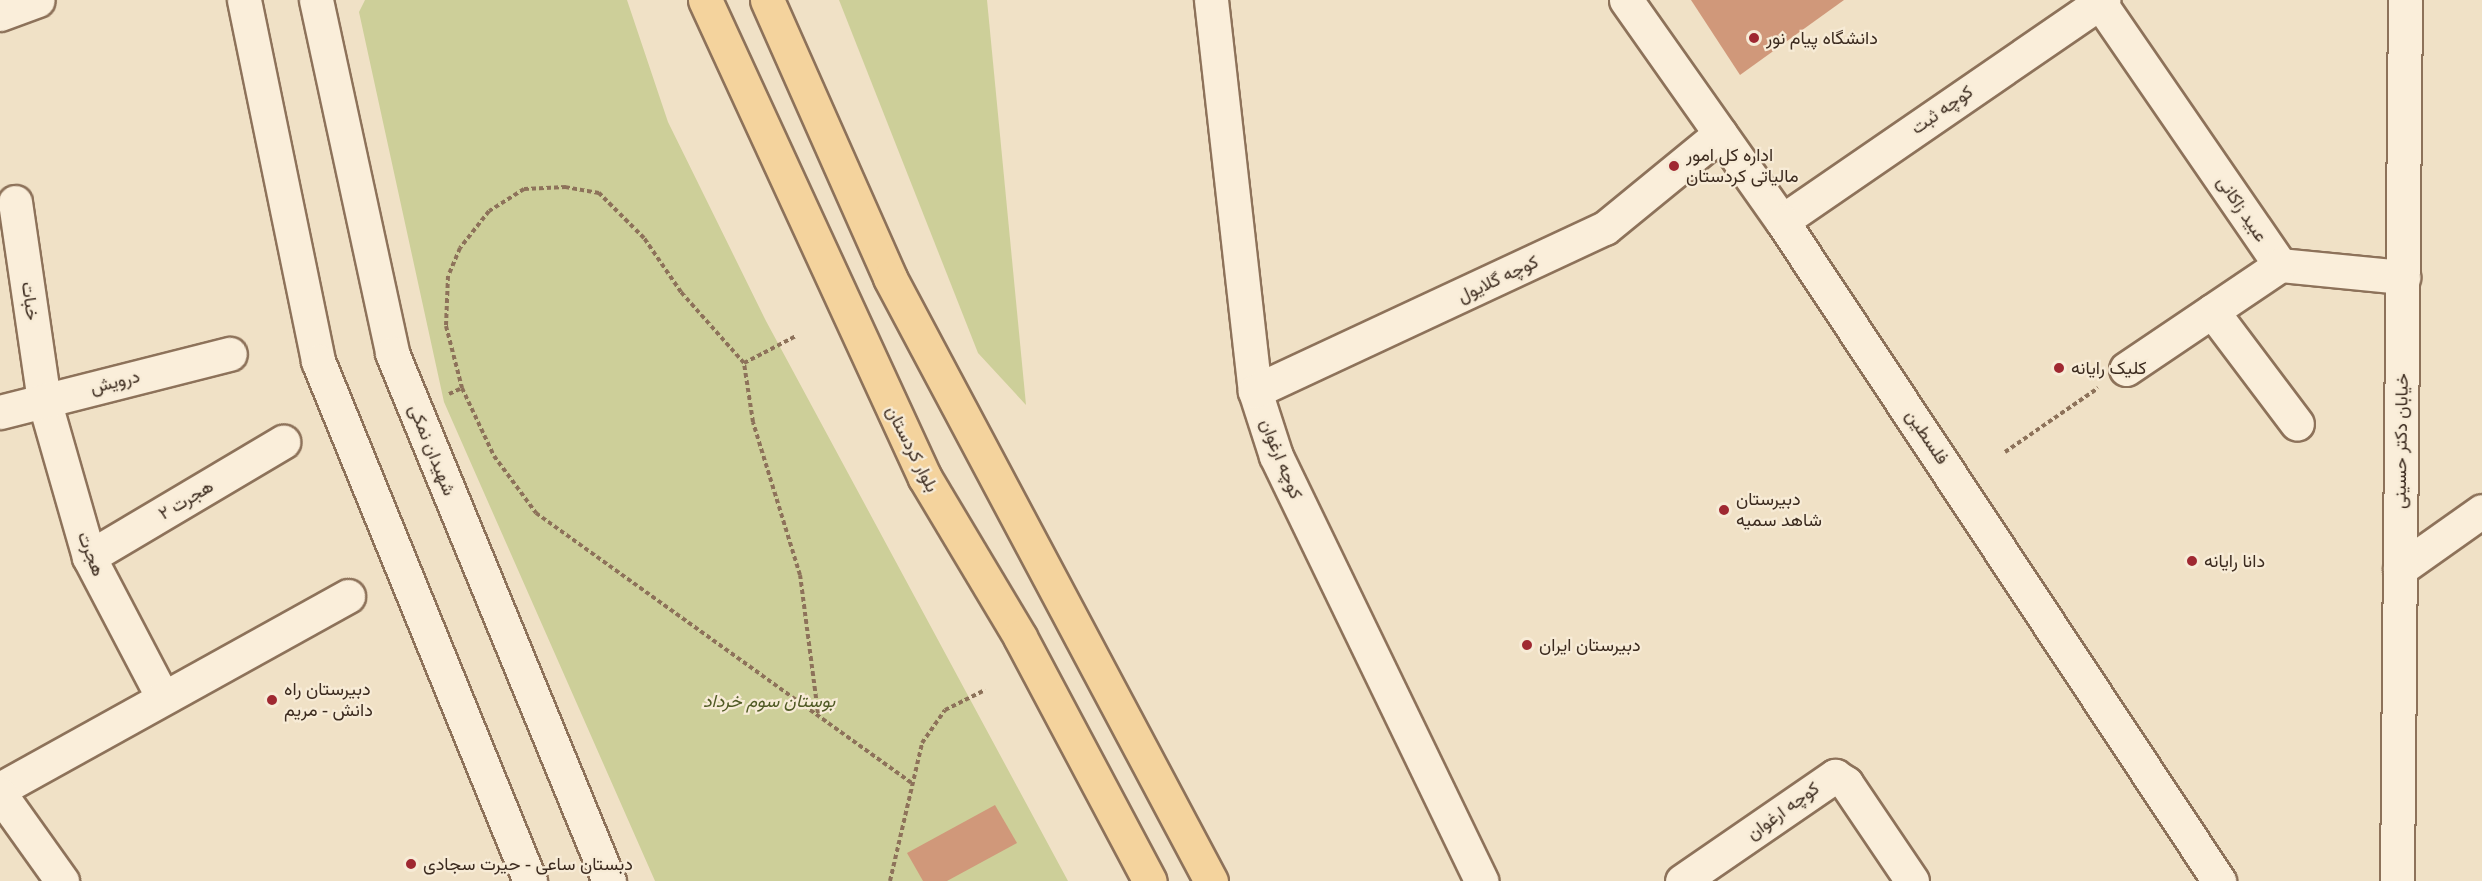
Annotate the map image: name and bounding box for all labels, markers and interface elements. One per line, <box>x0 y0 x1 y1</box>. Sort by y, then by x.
place label: دانشگاه پیام نور <box>1766 27 1878 49</box>
marker: دانشگاه پیام نور <box>1747 31 1761 45</box>
street label: کوچه ثبت <box>1907 81 1977 139</box>
place label: اداره کل امور مالیاتی کردستان <box>1686 145 1799 188</box>
marker: اداره کل امور مالیاتی کردستان <box>1667 159 1681 173</box>
street label: عبید زاکانی <box>2212 172 2272 246</box>
street label: کوچه گلایول <box>1454 251 1542 307</box>
street label: خبات <box>17 280 43 322</box>
place label: کلیک رایانه <box>2071 357 2147 379</box>
marker: کلیک رایانه <box>2052 361 2066 375</box>
street label: درویش <box>88 365 142 399</box>
street label: خیابان دکتر حسینی <box>2389 373 2413 509</box>
street label: شهیدان نمکی <box>404 401 460 499</box>
street label: بلوار کردستان <box>881 402 943 496</box>
street label: فلسطین <box>1901 406 1953 468</box>
street label: کوچه ارغوان <box>1255 416 1307 502</box>
street label: هجرت ۲ <box>155 475 217 525</box>
place label: دبیرستان شاهد سمیه <box>1736 489 1822 532</box>
marker: دبیرستان شاهد سمیه <box>1717 503 1731 517</box>
street label: هجرت <box>73 529 109 579</box>
place label: دانا رایانه <box>2204 550 2265 572</box>
marker: دانا رایانه <box>2185 554 2199 568</box>
place label: دبیرستان ایران <box>1539 634 1641 656</box>
marker: دبیرستان ایران <box>1520 638 1534 652</box>
place label: دبیرستان راه دانش - مریم <box>284 679 373 722</box>
park label: بوستان سوم خرداد <box>703 690 835 712</box>
marker: دبیرستان راه دانش - مریم <box>265 693 279 707</box>
street label: کوچه ارغوان <box>1742 777 1824 845</box>
place label: دبستان ساعی - حیرت سجادی <box>423 853 633 875</box>
marker: دبستان ساعی - حیرت سجادی <box>404 857 418 871</box>

